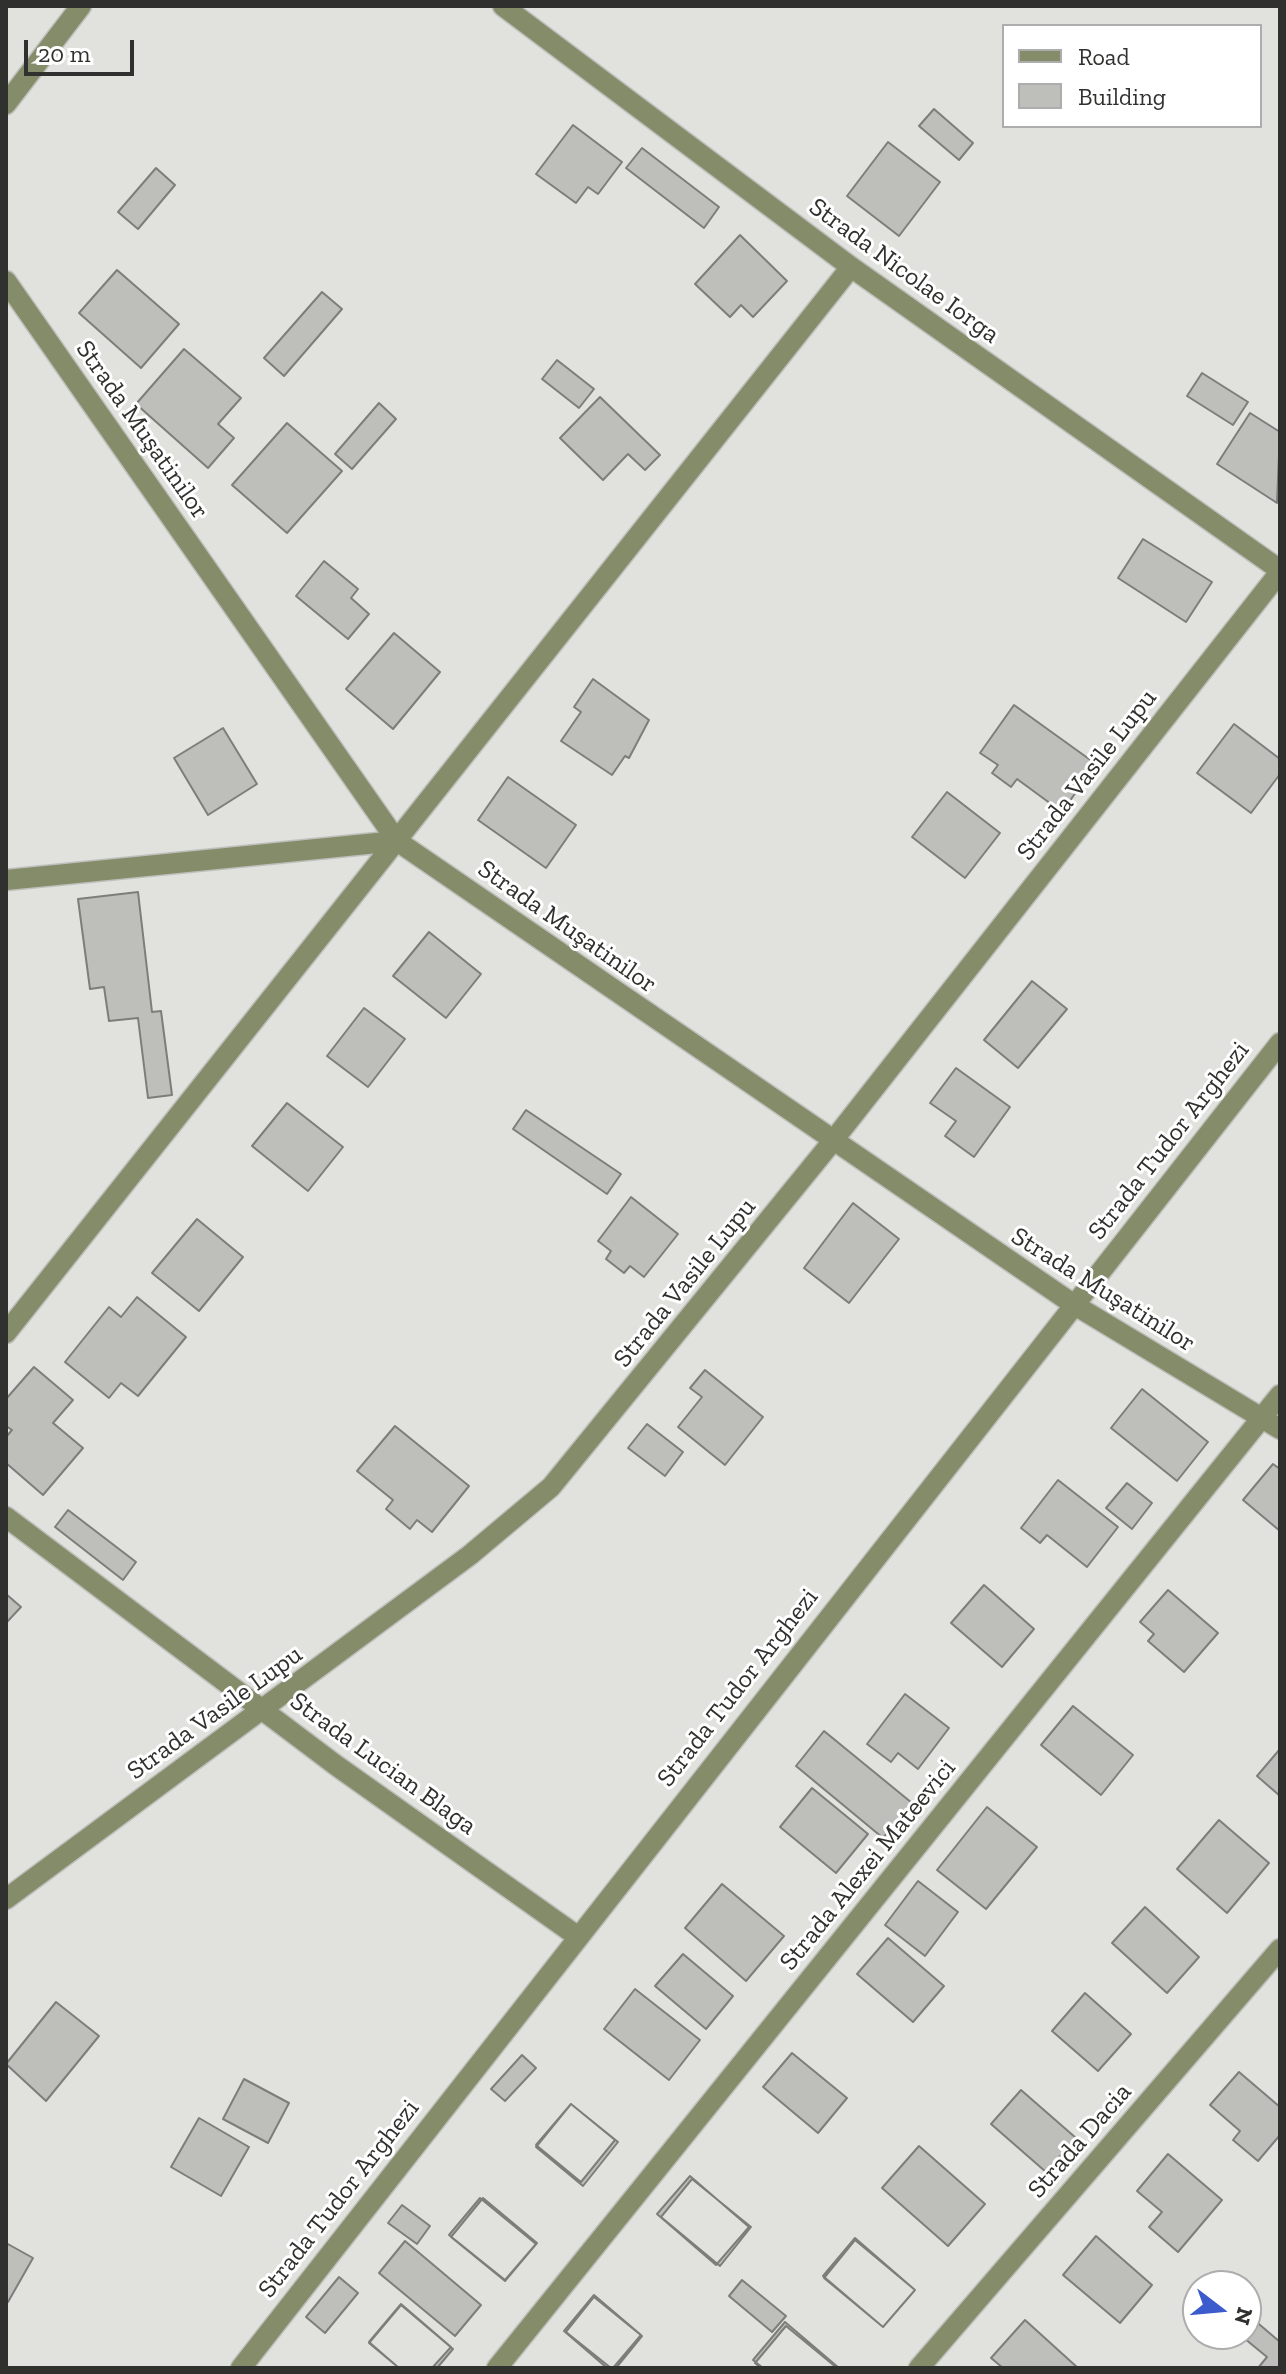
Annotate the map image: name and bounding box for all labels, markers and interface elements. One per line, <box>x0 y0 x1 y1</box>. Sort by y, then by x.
scale bar <box>28 24 138 74</box>
legend <box>1002 24 1262 128</box>
text: 20 m <box>38 39 90 68</box>
text: Road <box>1078 42 1130 71</box>
text: Building <box>1078 82 1166 111</box>
street label: Strada Nicolae Iorga <box>803 192 1005 350</box>
street label: Strada Muşatinilor <box>69 335 215 525</box>
street label: Strada Vasile Lupu <box>1010 683 1164 867</box>
street label: Strada Muşatinilor <box>472 854 662 1000</box>
street label: Strada Tudor Arghezi <box>1082 1036 1256 1246</box>
street label: Strada Vasile Lupu <box>607 1192 763 1374</box>
street label: Strada Muşatinilor <box>1005 1221 1201 1359</box>
street label: Strada Tudor Arghezi <box>651 1583 825 1793</box>
street label: Strada Vasile Lupu <box>121 1639 309 1787</box>
street label: Strada Lucian Blaga <box>284 1686 482 1842</box>
street label: Strada Alexei Mateevici <box>773 1753 963 1977</box>
street label: Strada Dacia <box>1022 2077 1138 2205</box>
street label: Strada Tudor Arghezi <box>252 2094 426 2304</box>
north arrow <box>1182 2270 1262 2350</box>
text: N <box>1228 2304 1259 2328</box>

